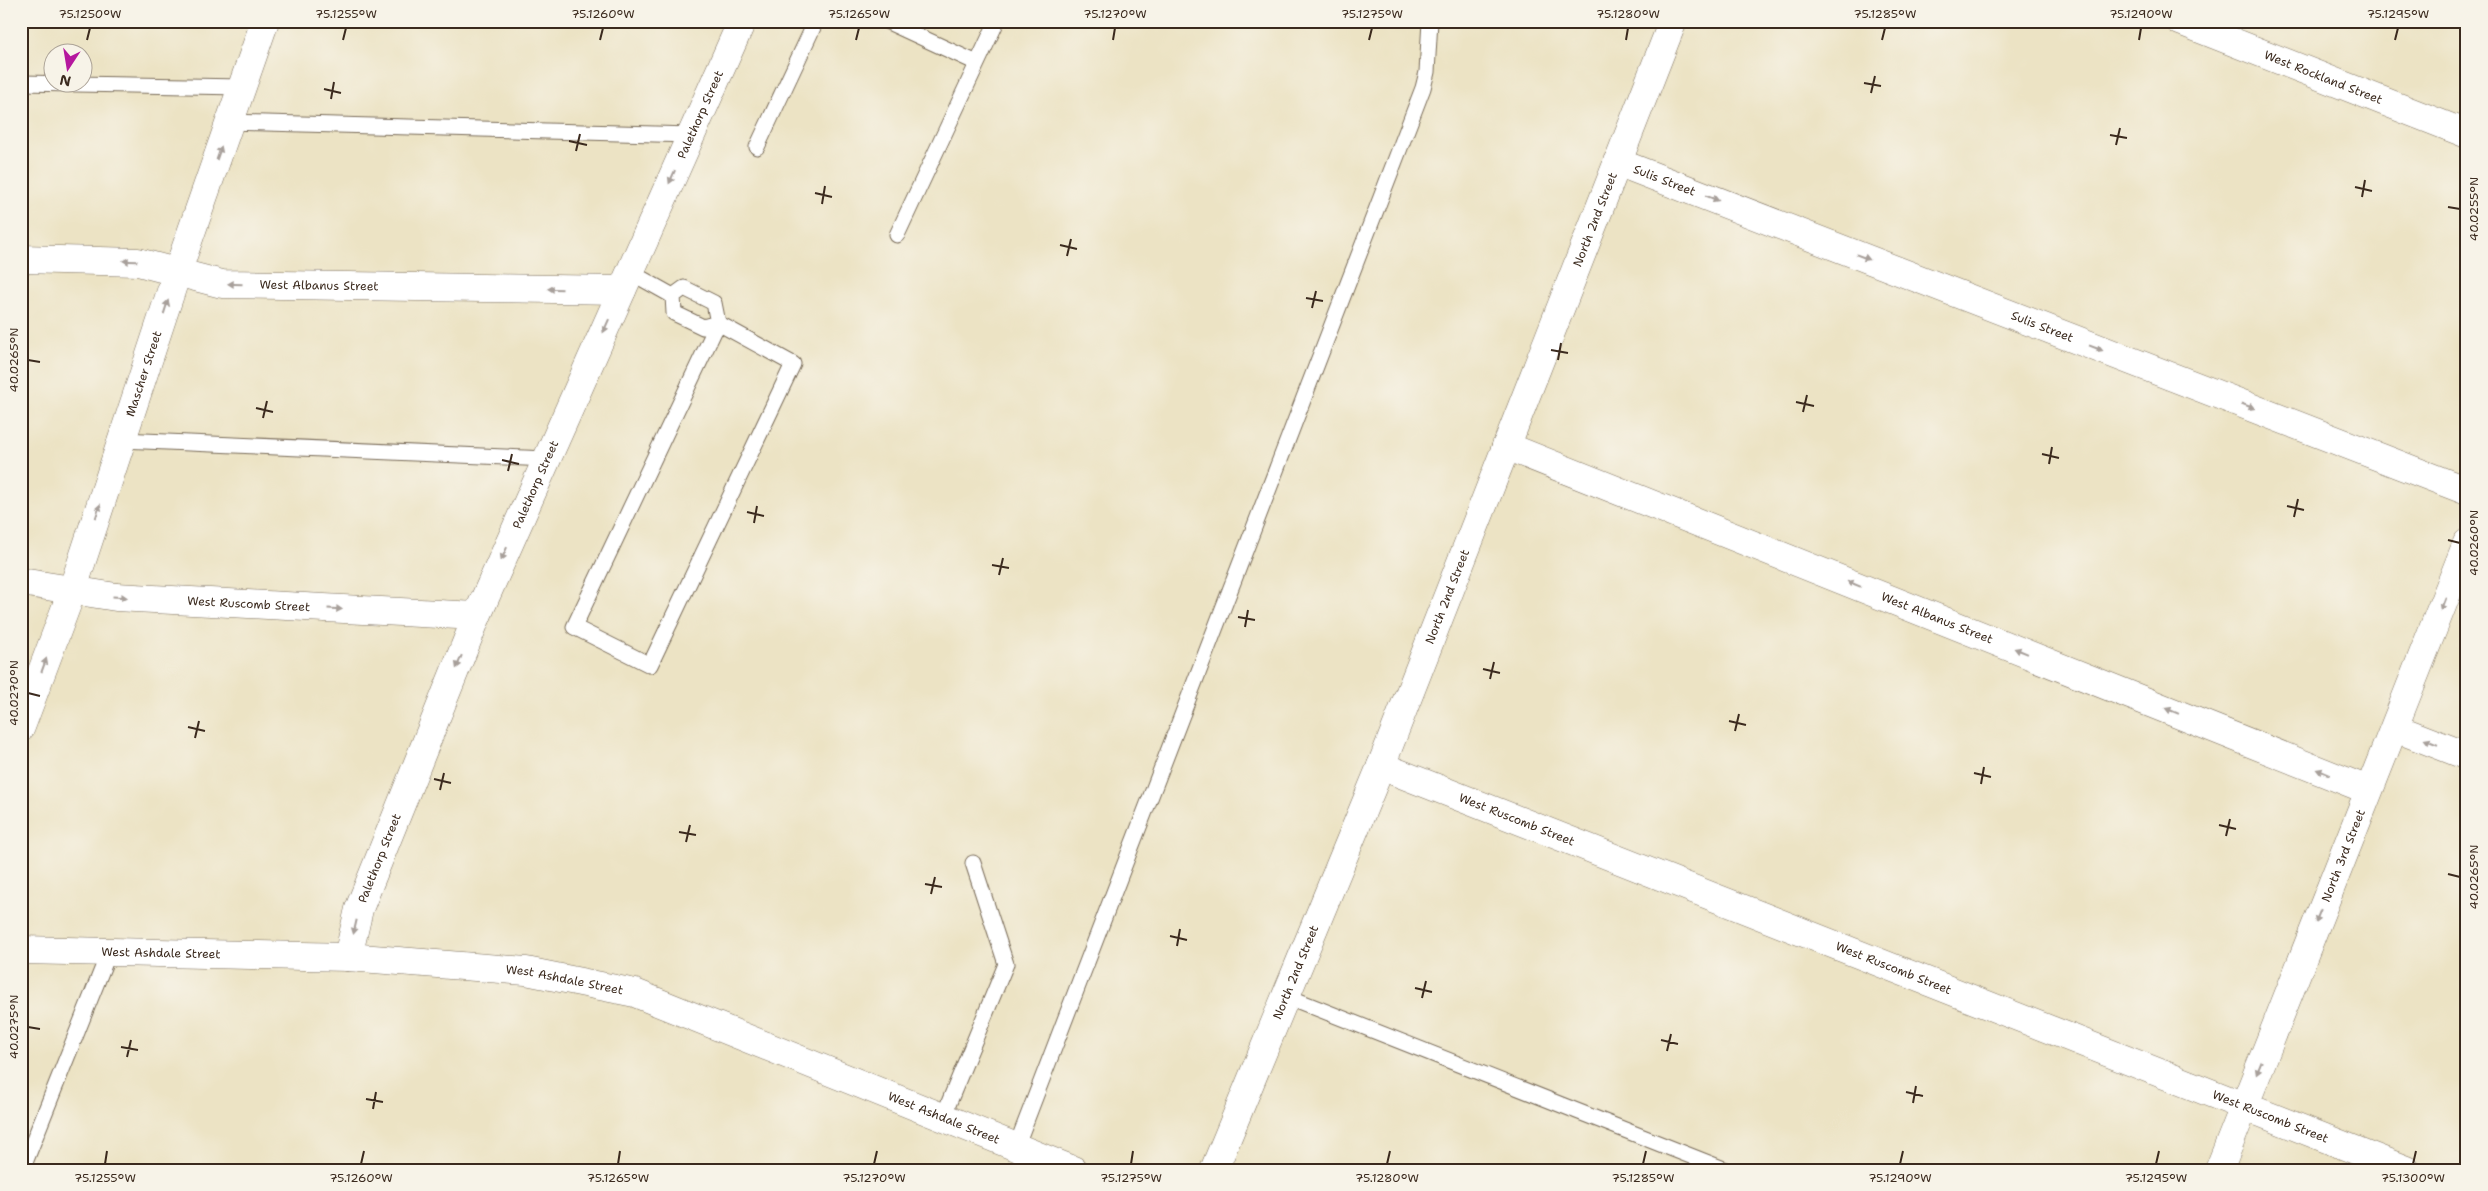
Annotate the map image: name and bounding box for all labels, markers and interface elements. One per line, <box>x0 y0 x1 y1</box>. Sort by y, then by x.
text: 75.1250°W <box>58 6 122 22</box>
text: 75.1255°W <box>315 6 377 22</box>
text: 75.1260°W <box>571 6 635 22</box>
text: 75.1265°W <box>828 6 890 22</box>
text: 75.1270°W <box>1083 6 1147 22</box>
text: 75.1275°W <box>1341 6 1403 22</box>
text: 75.1280°W <box>1596 6 1660 22</box>
text: 75.1285°W <box>1854 6 1916 22</box>
text: 75.1290°W <box>2109 6 2173 22</box>
text: 75.1295°W <box>2367 6 2429 22</box>
north arrow <box>42 42 92 92</box>
street label: West Rockland Street <box>2262 47 2385 108</box>
street label: Palethorp Street <box>674 68 727 161</box>
text: N <box>58 71 73 91</box>
one-way arrow <box>215 146 223 161</box>
street label: Sulis Street <box>1631 161 1698 200</box>
one-way arrow <box>667 170 676 185</box>
street label: North 2nd Street <box>1569 170 1621 269</box>
text: 40.0255°N <box>2466 177 2482 241</box>
one-way arrow <box>1705 194 1720 202</box>
one-way arrow <box>1856 253 1871 261</box>
one-way arrow <box>122 257 138 265</box>
street label: West Albanus Street <box>259 277 379 294</box>
one-way arrow <box>227 280 243 288</box>
one-way arrow <box>547 285 563 293</box>
one-way arrow <box>162 299 170 314</box>
street label: Sulis Street <box>2009 307 2076 346</box>
one-way arrow <box>601 319 609 333</box>
text: 40.0265°N <box>6 328 22 392</box>
street label: Mascher Street <box>122 329 165 419</box>
one-way arrow <box>2089 344 2103 352</box>
one-way arrow <box>2241 402 2256 410</box>
street label: Palethorp Street <box>509 438 562 531</box>
one-way arrow <box>95 504 103 519</box>
text: 40.0260°N <box>2466 510 2482 576</box>
one-way arrow <box>500 547 508 561</box>
street label: North 2nd Street <box>1422 547 1473 646</box>
one-way arrow <box>1847 580 1861 588</box>
street label: West Albanus Street <box>1879 588 1995 647</box>
one-way arrow <box>113 593 129 601</box>
street label: West Ruscomb Street <box>187 593 311 615</box>
one-way arrow <box>2439 597 2446 612</box>
one-way arrow <box>327 605 343 613</box>
one-way arrow <box>2013 647 2028 655</box>
one-way arrow <box>454 655 462 669</box>
one-way arrow <box>41 657 48 672</box>
text: 40.0270°N <box>6 660 22 726</box>
one-way arrow <box>2165 707 2179 715</box>
one-way arrow <box>2423 738 2438 746</box>
one-way arrow <box>2316 767 2330 775</box>
street label: West Ruscomb Street <box>1457 789 1577 850</box>
street label: North 3rd Street <box>2318 807 2369 904</box>
street label: Palethorp Street <box>354 811 405 905</box>
text: 40.0265°N <box>2466 845 2482 909</box>
one-way arrow <box>2314 909 2321 924</box>
one-way arrow <box>351 919 359 934</box>
street label: North 2nd Street <box>1269 923 1322 1022</box>
street label: West Ruscomb Street <box>1833 938 1954 998</box>
street label: West Ashdale Street <box>101 944 221 962</box>
street label: West Ashdale Street <box>505 961 625 998</box>
text: 40.0275°N <box>6 995 22 1059</box>
one-way arrow <box>2254 1060 2262 1075</box>
street label: West Ruscomb Street <box>2210 1087 2331 1147</box>
street label: West Ashdale Street <box>886 1088 1002 1148</box>
text: 75.1255°W <box>74 1170 136 1186</box>
text: 75.1260°W <box>329 1170 393 1186</box>
text: 75.1265°W <box>587 1170 649 1186</box>
text: 75.1270°W <box>842 1170 906 1186</box>
text: 75.1275°W <box>1100 1170 1162 1186</box>
text: 75.1280°W <box>1355 1170 1419 1186</box>
text: 75.1285°W <box>1612 1170 1674 1186</box>
text: 75.1290°W <box>1868 1170 1932 1186</box>
text: 75.1295°W <box>2125 1170 2187 1186</box>
text: 75.1300°W <box>2381 1170 2445 1186</box>

